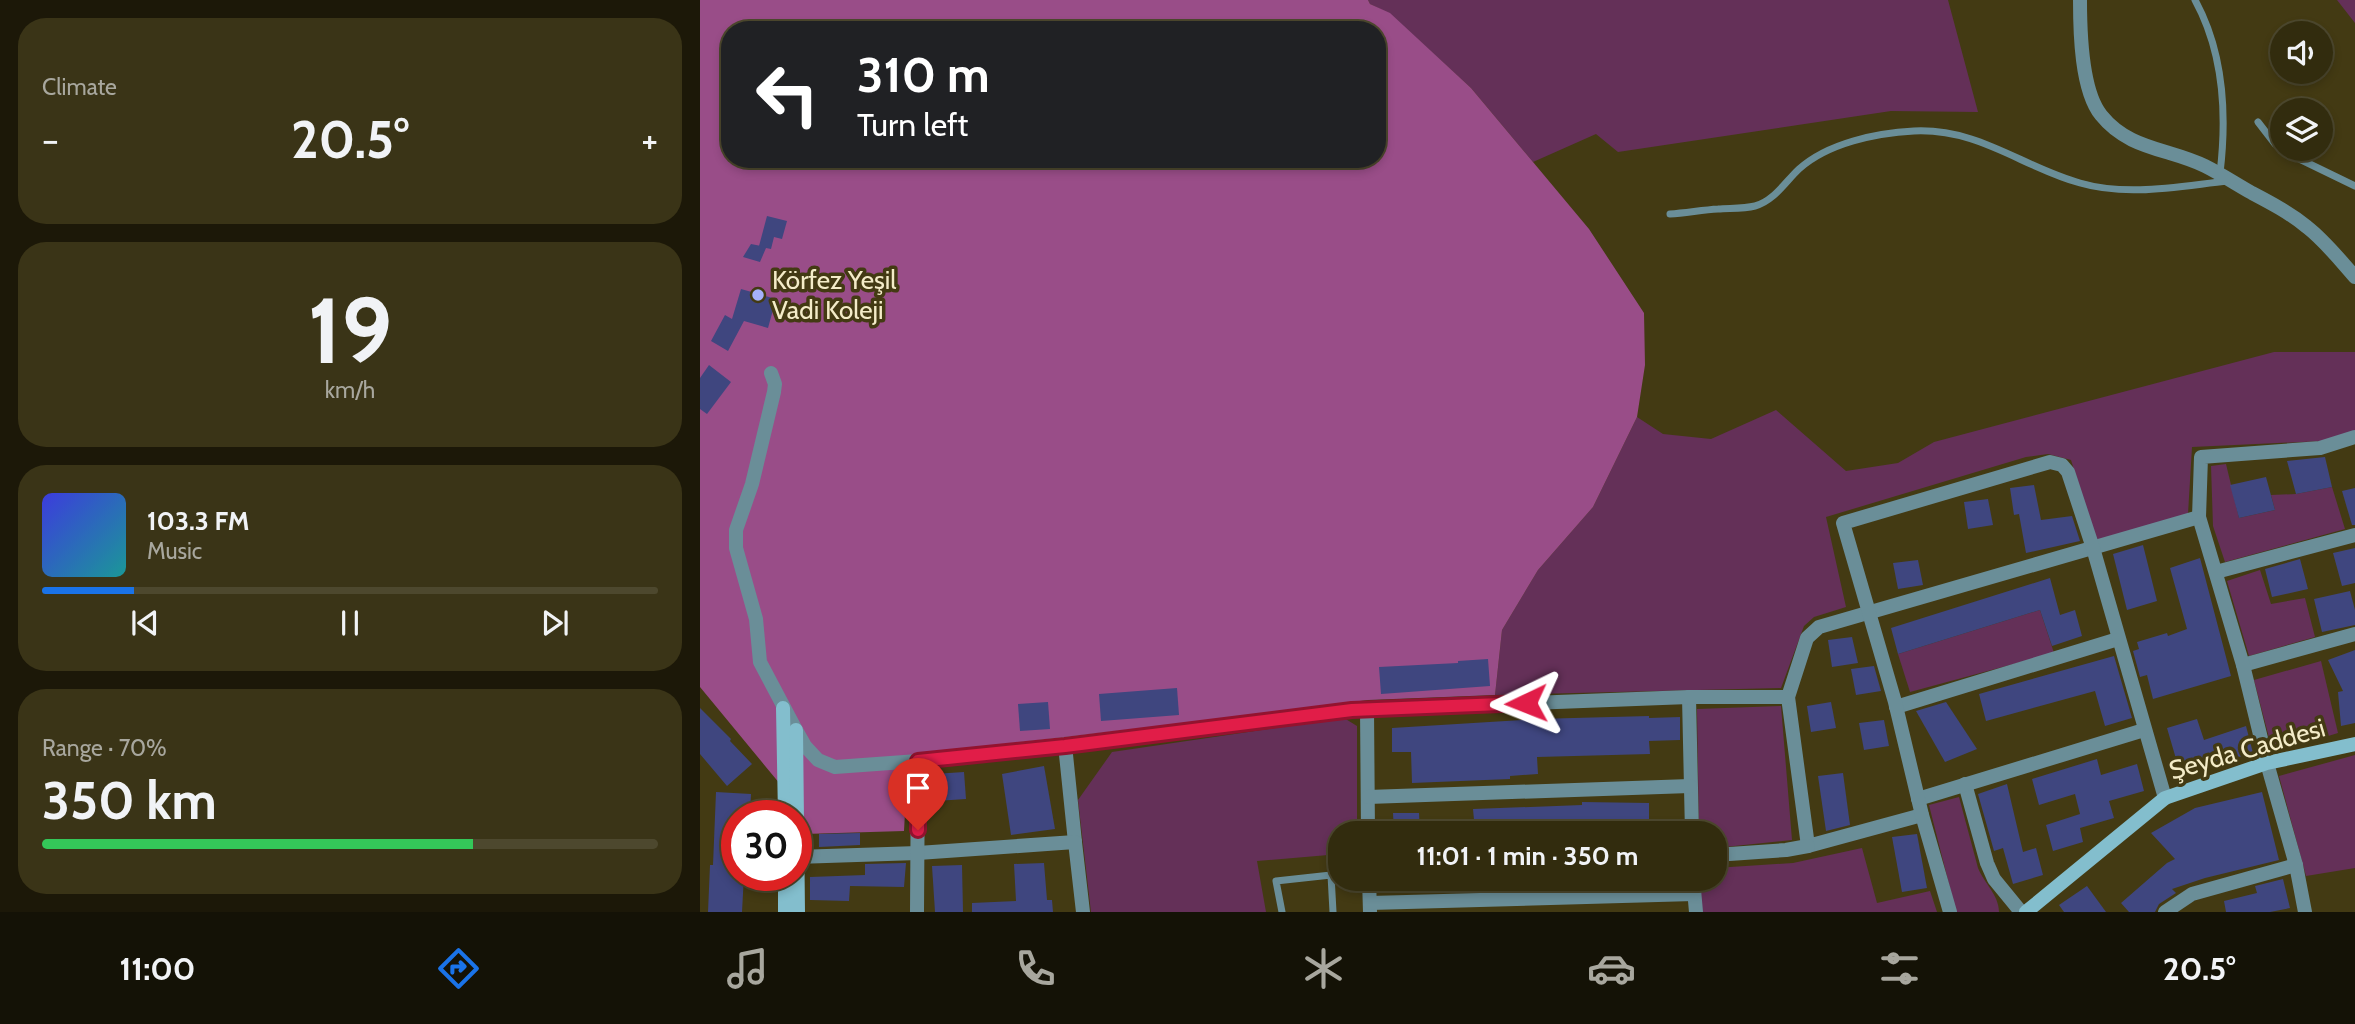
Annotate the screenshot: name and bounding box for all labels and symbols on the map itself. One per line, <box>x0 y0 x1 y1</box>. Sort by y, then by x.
place label: Körfez Yeşil Vadi Koleji <box>772 264 896 326</box>
marker: Körfez Yeşil Vadi Koleji <box>750 287 766 303</box>
position arrow <box>1489 666 1563 740</box>
street label: Şeyda Caddesi <box>2165 711 2329 787</box>
pin <box>888 758 948 830</box>
speed limit sign: 30 <box>721 800 812 891</box>

